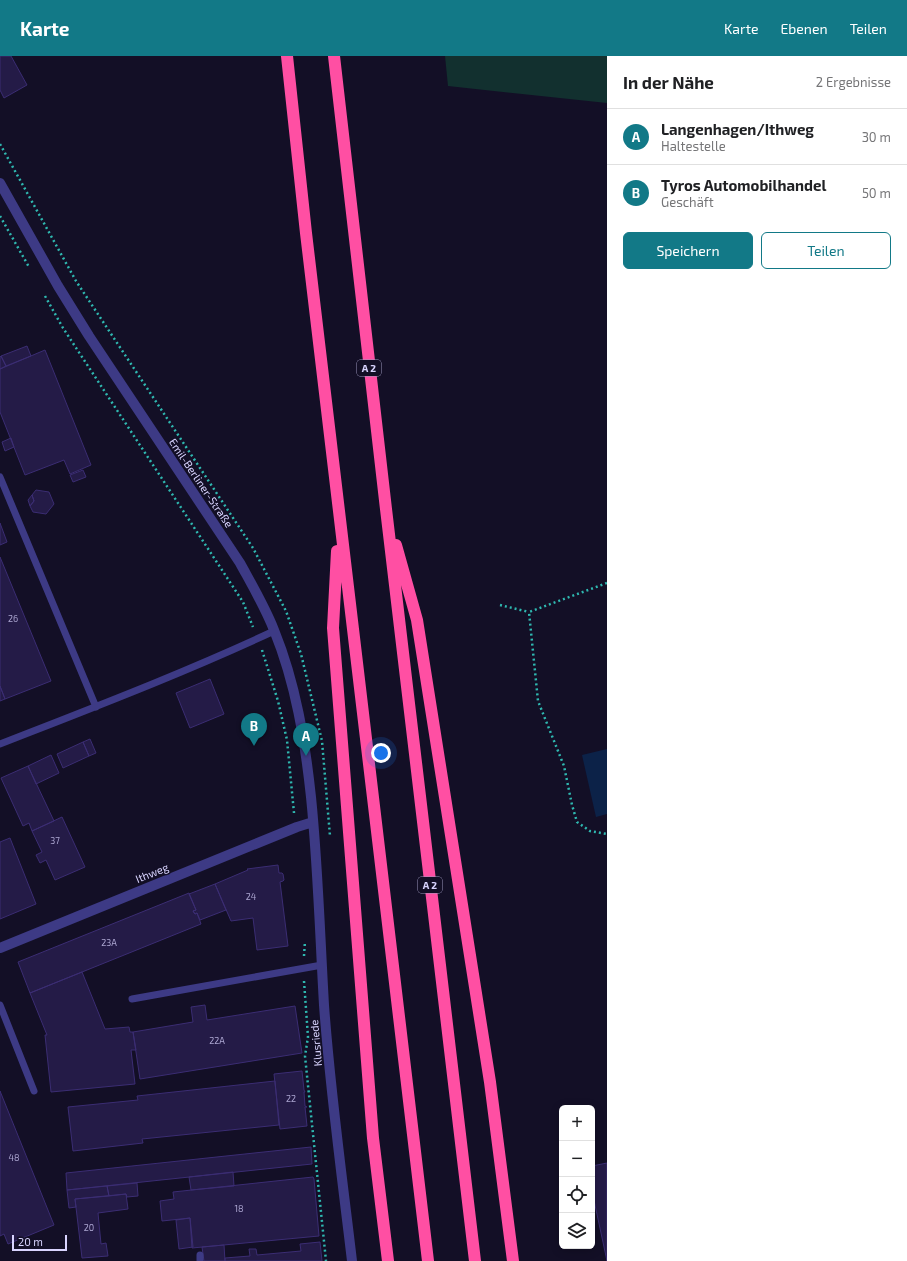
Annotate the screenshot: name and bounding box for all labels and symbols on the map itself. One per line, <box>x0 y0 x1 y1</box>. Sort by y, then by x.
road number: A 2 <box>357 360 381 376</box>
street label: Emil-Berliner-Straße <box>167 436 236 530</box>
house number: 26 <box>8 613 18 624</box>
pin: B <box>241 713 267 746</box>
pin: A <box>293 723 319 756</box>
your location <box>371 743 391 763</box>
house number: 37 <box>50 835 60 846</box>
street label: Ithweg <box>133 860 170 885</box>
road number: A 2 <box>418 877 442 893</box>
house number: 24 <box>246 891 257 902</box>
house number: 23A <box>101 937 117 948</box>
street label: Klusriede <box>307 1019 324 1067</box>
house number: 22A <box>209 1035 225 1046</box>
house number: 22 <box>286 1093 296 1104</box>
house number: 48 <box>9 1152 20 1163</box>
house number: 18 <box>234 1203 244 1214</box>
house number: 20 <box>84 1222 94 1233</box>
scale bar <box>12 1233 67 1252</box>

